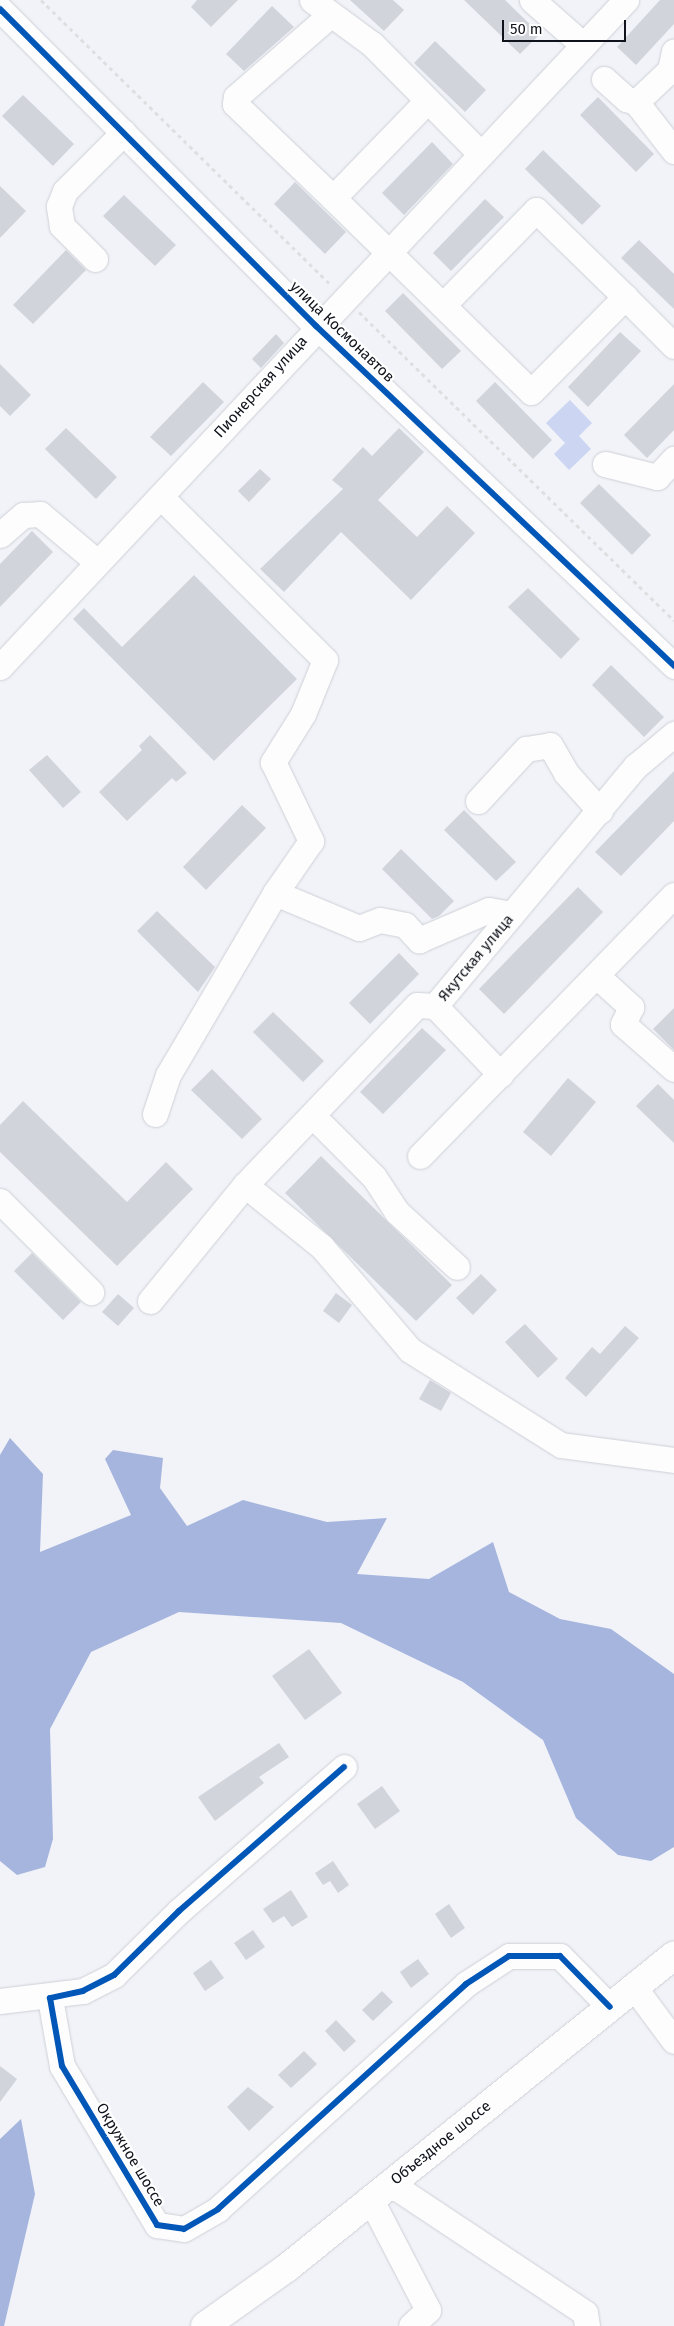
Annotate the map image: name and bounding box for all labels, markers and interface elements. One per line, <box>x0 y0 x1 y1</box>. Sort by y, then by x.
scale bar <box>504 10 628 42</box>
text: 50 m <box>510 20 543 38</box>
street label: улица Космонавтов <box>286 278 398 386</box>
street label: Пионерская улица <box>211 332 311 442</box>
street label: Якутская улица <box>435 911 517 1005</box>
street label: Объездное шоссе <box>387 2097 495 2189</box>
street label: Окружное шоссе <box>92 2100 168 2210</box>

